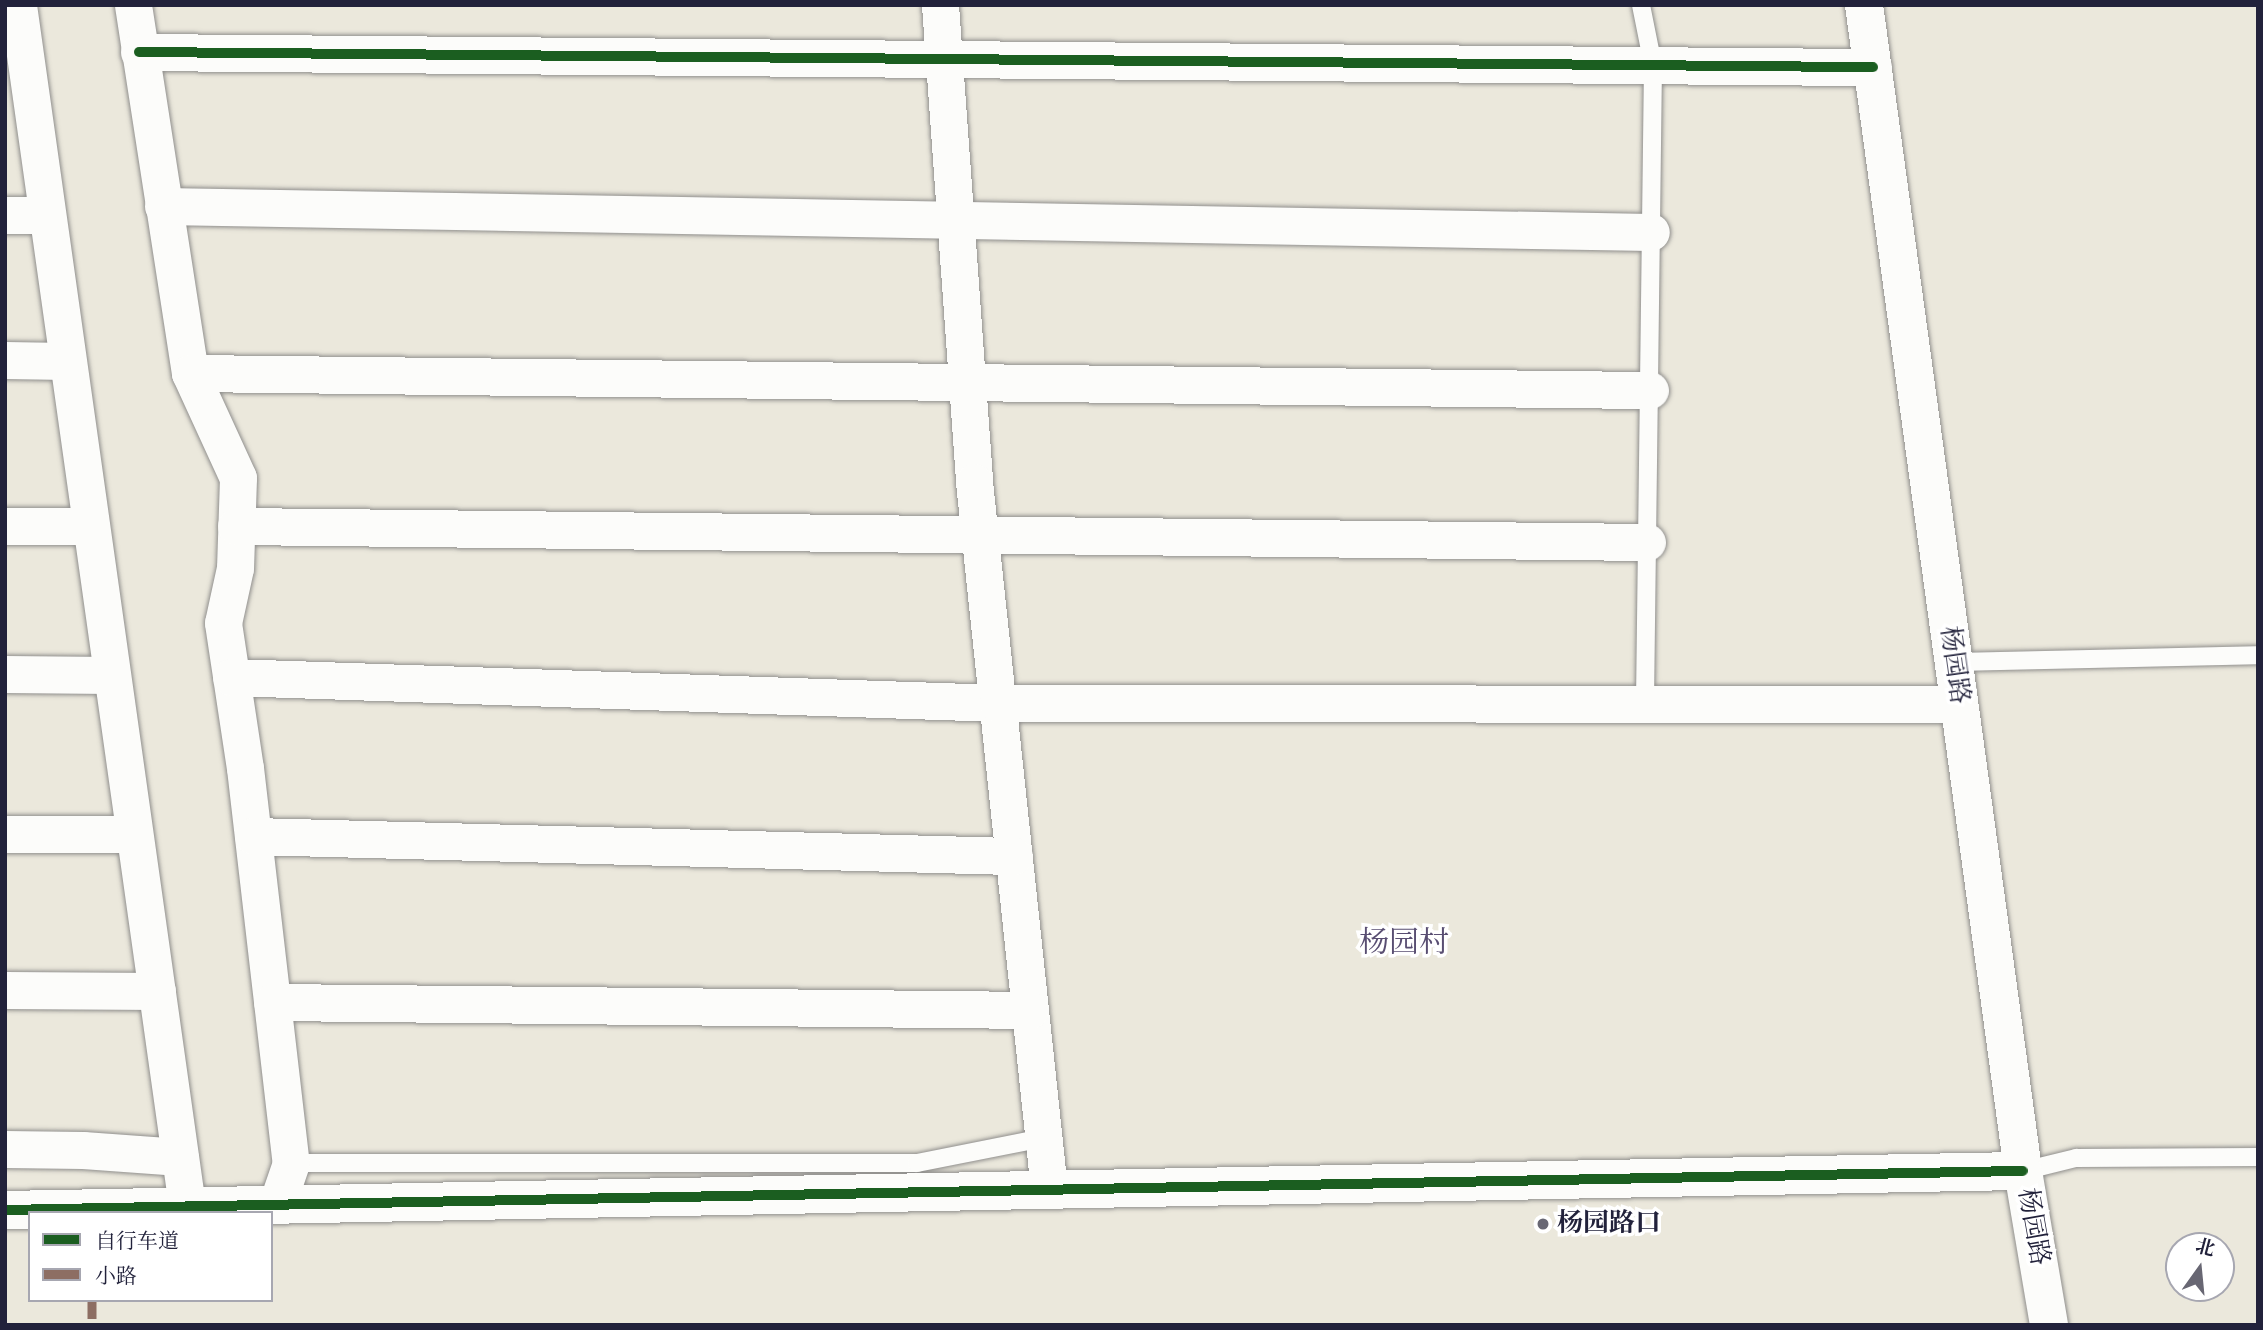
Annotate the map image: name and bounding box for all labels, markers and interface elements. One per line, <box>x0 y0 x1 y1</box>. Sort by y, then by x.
street label: 杨园路 <box>1933 624 1975 706</box>
district label: 杨园村 <box>1359 926 1449 962</box>
street label: 杨园路 <box>2011 1186 2055 1268</box>
place label: 杨园路口 <box>1557 1208 1661 1240</box>
legend <box>28 1211 273 1302</box>
marker: 杨园路口 <box>1535 1216 1551 1232</box>
text: 自行车道 <box>95 1229 179 1256</box>
north arrow <box>2165 1232 2235 1302</box>
text: 北 <box>2193 1235 2217 1263</box>
text: 小路 <box>95 1264 137 1291</box>

